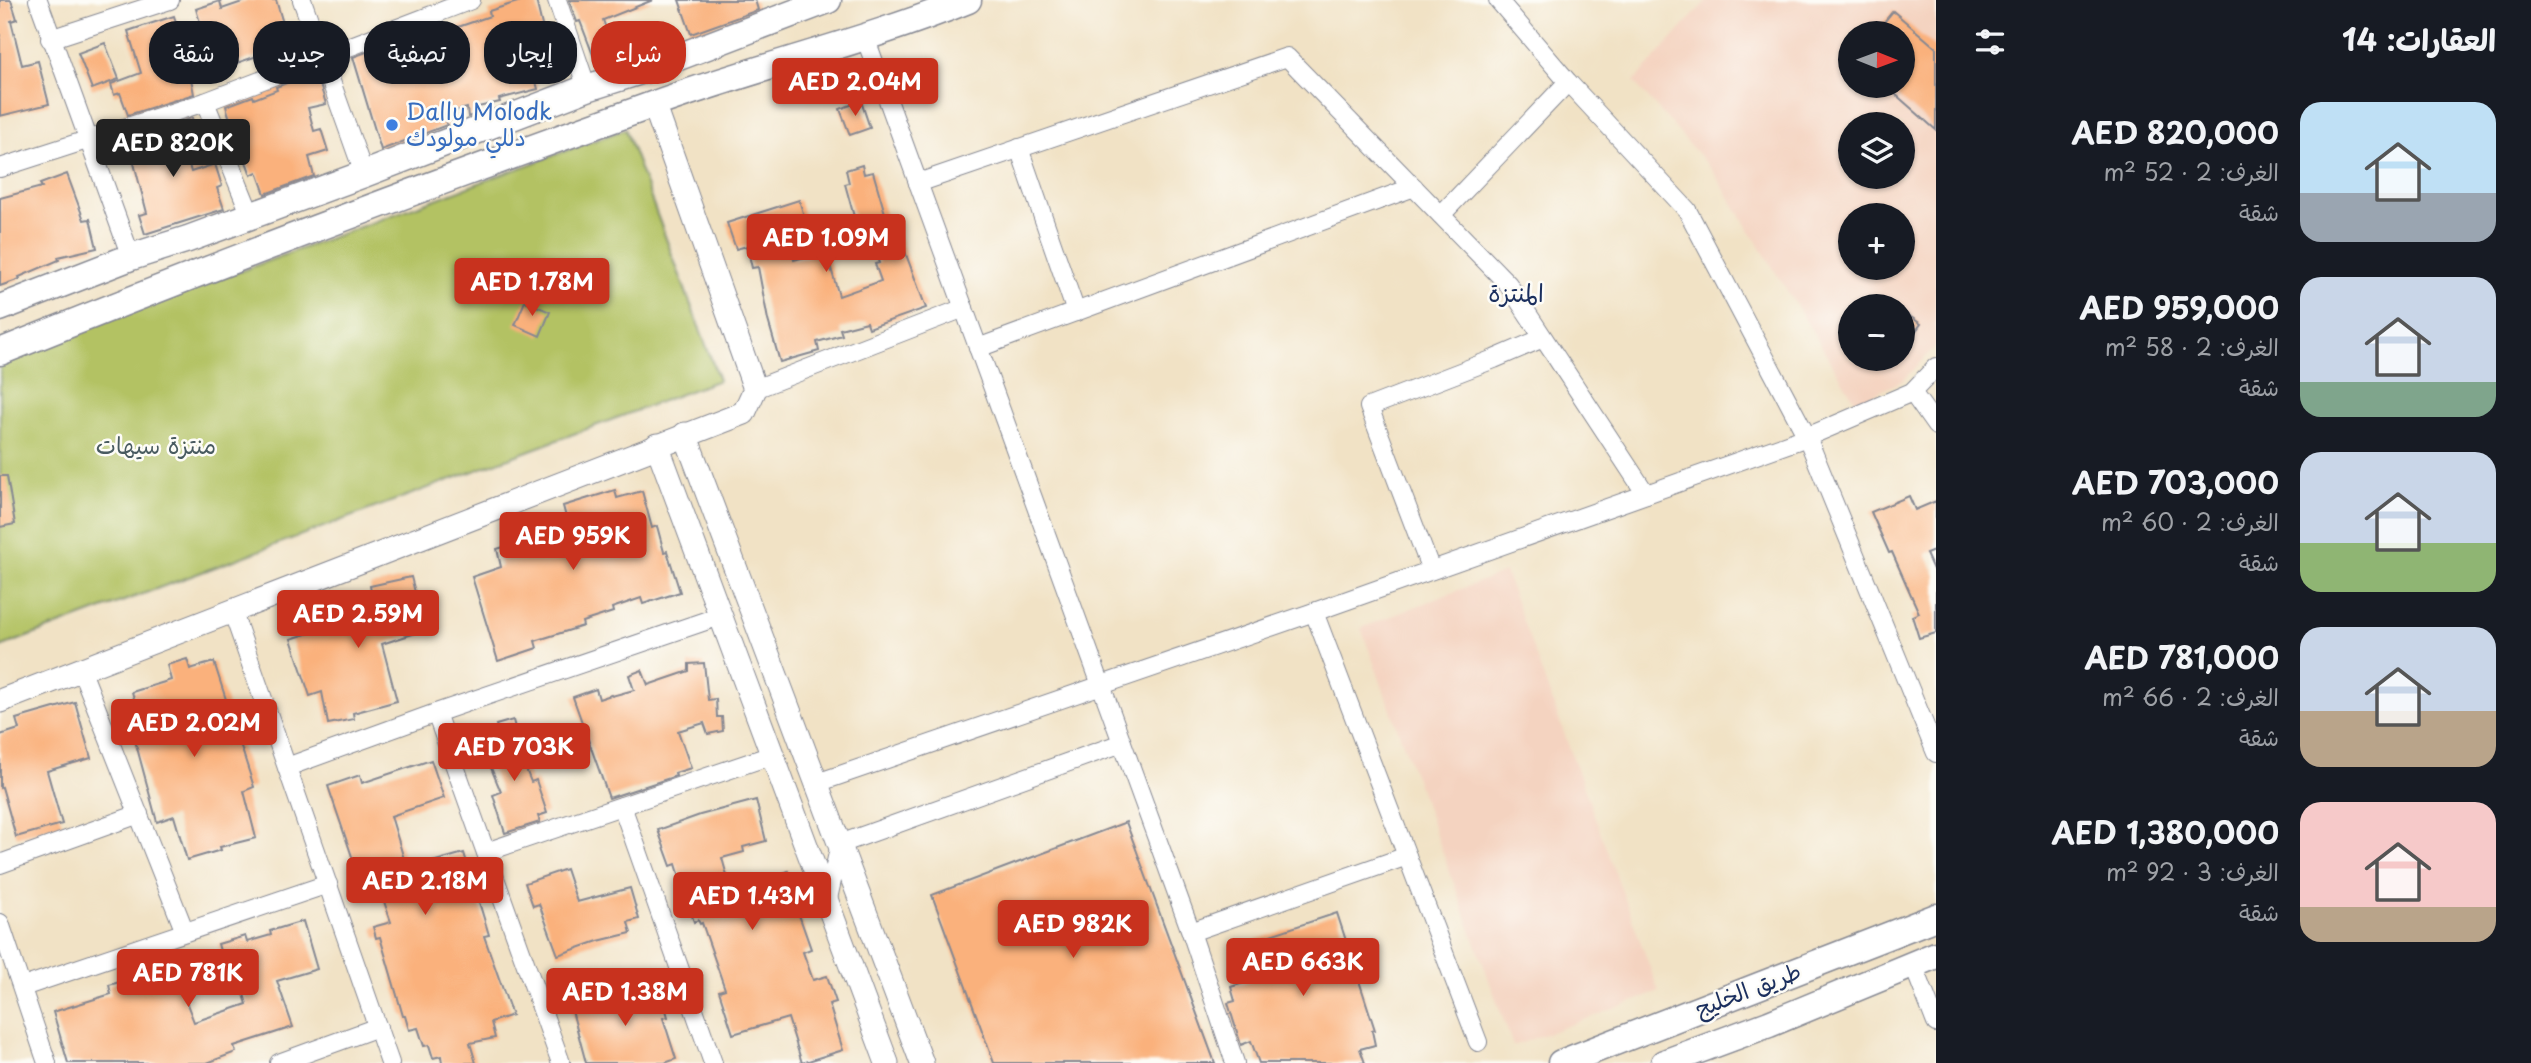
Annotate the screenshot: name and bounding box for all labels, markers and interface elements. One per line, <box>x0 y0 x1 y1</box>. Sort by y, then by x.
text: العقارات: 14 <box>2342 16 2496 61</box>
chip: شقة <box>149 21 239 84</box>
chip: جديد <box>253 21 350 84</box>
chip: تصفية <box>364 21 470 84</box>
chip: إيجار <box>484 21 577 84</box>
chip: شراء <box>591 21 686 84</box>
north arrow <box>1838 21 1914 98</box>
map controls <box>1838 21 1915 371</box>
icon: filters <box>1971 23 2009 61</box>
pin: AED 2.04M <box>775 58 935 118</box>
text: AED 2.04M <box>788 63 922 98</box>
place label: Dally Molodk دللي مولودك <box>406 93 552 159</box>
text: AED 820,000 <box>2071 109 2279 154</box>
button: layers <box>1838 112 1915 189</box>
marker: Dally Molodk دللي مولودك <box>384 117 400 133</box>
pin: AED 820K <box>101 120 245 179</box>
text: AED 820K <box>112 124 234 159</box>
icon: home <box>2356 130 2440 214</box>
text: الغرف: 2 · 52 m² <box>2104 154 2279 189</box>
text: شقة <box>2239 194 2279 229</box>
button: + <box>1838 203 1915 280</box>
pin: AED 1.09M <box>746 215 906 274</box>
text: AED 1.09M <box>763 219 889 254</box>
pin: AED 1.78M <box>452 258 612 318</box>
text: AED 1.78M <box>470 263 594 298</box>
district label: المنتزة <box>1488 274 1544 310</box>
text: AED 959,000 <box>2080 284 2279 329</box>
button: − <box>1838 294 1915 371</box>
icon: home <box>2356 305 2440 389</box>
text: الغرف: 2 · 58 m² <box>2105 329 2279 364</box>
text: شقة <box>2239 369 2279 404</box>
park label: منتزة سيهات <box>96 427 216 462</box>
text: AED 703,000 <box>2072 459 2279 504</box>
icon: home <box>2356 480 2440 564</box>
text: الغرف: 2 · 60 m² <box>2101 504 2279 539</box>
pin: AED 959K <box>501 512 645 572</box>
text: AED 959K <box>516 517 630 552</box>
text: شقة <box>2239 544 2279 579</box>
pin: AED 2.59M <box>278 590 438 650</box>
text: AED 2.59M <box>293 595 423 630</box>
text: AED 781,000 <box>2084 634 2279 679</box>
icon: home <box>2356 655 2440 739</box>
text: الغرف: 2 · 66 m² <box>2102 679 2279 714</box>
pin: AED 2.02M <box>114 700 274 759</box>
text: AED 2.02M <box>127 704 261 739</box>
text: شقة <box>2239 719 2279 754</box>
pin: AED 703K <box>442 724 586 783</box>
text: AED 703K <box>454 728 574 763</box>
text: AED 1,380,000 <box>2051 809 2279 854</box>
icon: home <box>2356 830 2440 914</box>
text: الغرف: 3 · 92 m² <box>2106 854 2279 889</box>
pin: AED 2.18M <box>345 858 505 917</box>
text: AED 2.18M <box>362 862 488 897</box>
pin: AED 1.43M <box>672 872 832 932</box>
text: AED 1.43M <box>689 877 815 912</box>
text: شقة <box>2239 894 2279 929</box>
pin: AED 982K <box>1001 900 1145 960</box>
text: AED 982K <box>1014 905 1132 940</box>
pin: AED 663K <box>1231 939 1375 998</box>
text: AED 663K <box>1242 943 1364 978</box>
pin: AED 781K <box>116 950 260 1009</box>
street label: طريق الخليج <box>1689 952 1806 1025</box>
text: AED 781K <box>133 954 243 989</box>
pin: AED 1.38M <box>545 968 705 1028</box>
text: AED 1.38M <box>562 973 688 1008</box>

